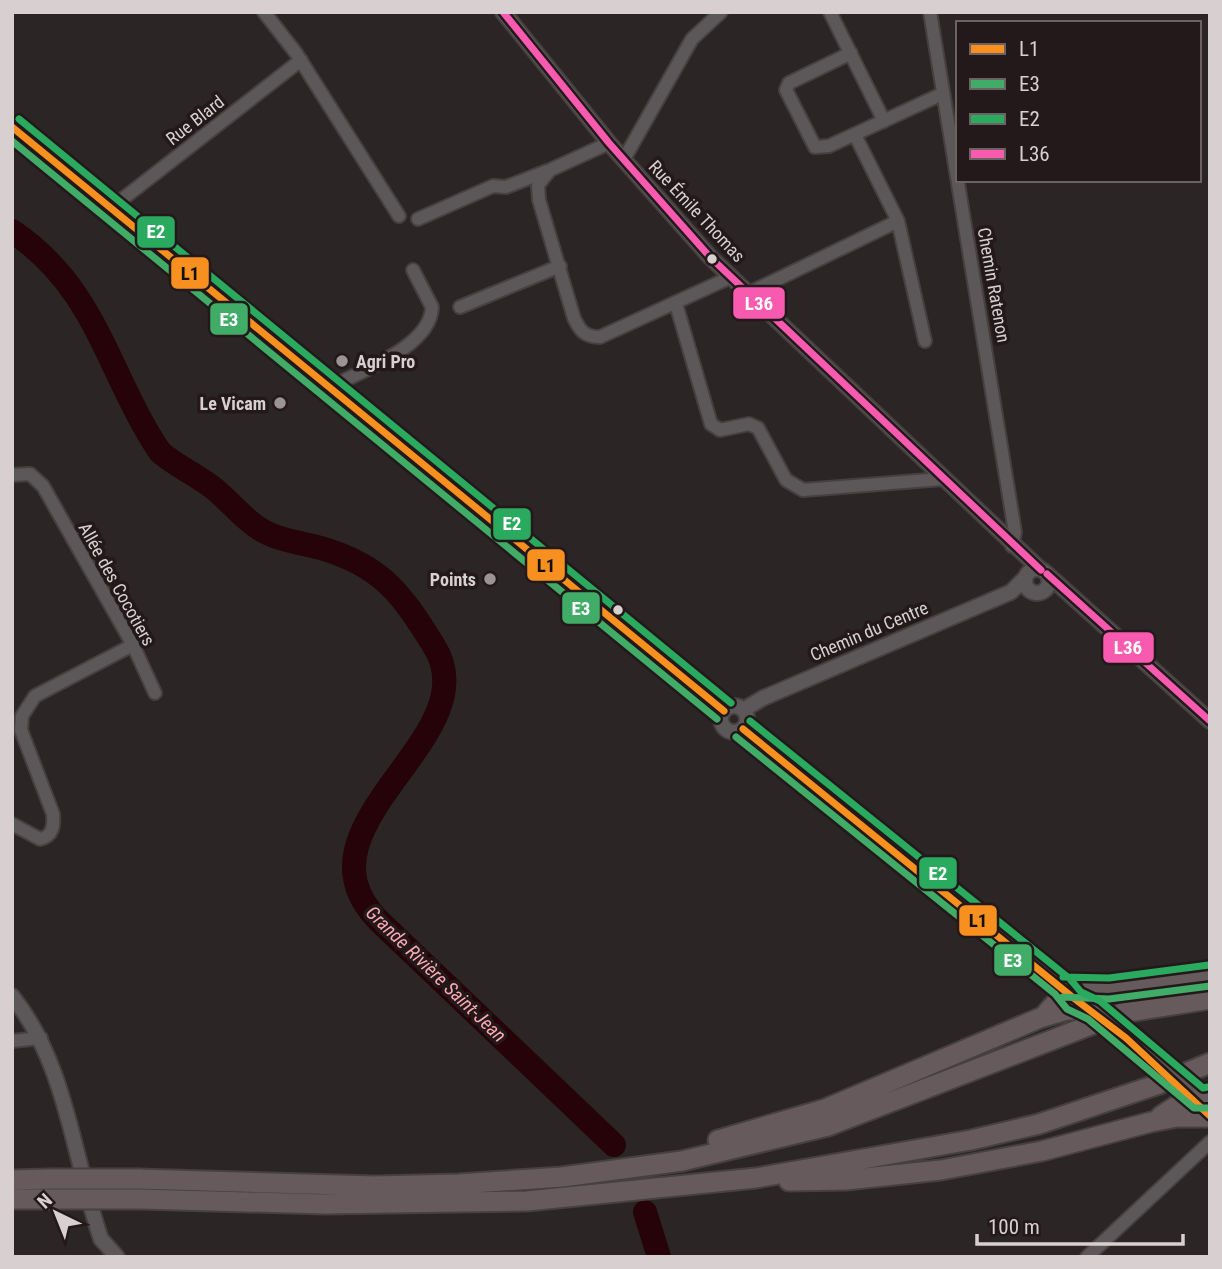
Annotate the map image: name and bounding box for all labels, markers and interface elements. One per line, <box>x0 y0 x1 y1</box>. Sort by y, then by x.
legend <box>956 21 1201 182</box>
text: L1 <box>1019 37 1039 61</box>
text: E3 <box>1019 72 1040 96</box>
street label: Rue Blard <box>162 91 228 149</box>
text: E2 <box>1019 107 1040 131</box>
text: L36 <box>1019 142 1050 166</box>
street label: Rue Émile Thomas <box>645 156 749 266</box>
line badge: E2 <box>136 215 176 249</box>
text: E2 <box>147 220 165 243</box>
street label: Chemin Ratenon <box>974 226 1014 344</box>
unlabelled marker <box>705 252 719 266</box>
line badge: L1 <box>170 256 210 290</box>
text: L1 <box>181 262 199 285</box>
line badge: L36 <box>732 286 786 320</box>
text: L36 <box>745 292 773 315</box>
line badge: E3 <box>209 302 249 336</box>
text: E3 <box>220 308 238 331</box>
place label: Agri Pro <box>356 351 415 372</box>
marker: Agri Pro <box>334 353 350 369</box>
place label: Le Vicam <box>200 393 266 414</box>
marker: Le Vicam <box>272 395 288 411</box>
line badge: E2 <box>492 507 532 541</box>
text: E2 <box>503 512 521 535</box>
street label: Allée des Cocotiers <box>74 519 160 649</box>
line badge: L1 <box>526 548 566 582</box>
text: L1 <box>537 554 555 577</box>
place label: Points <box>430 569 476 590</box>
marker: Points <box>482 571 498 587</box>
line badge: E3 <box>561 591 601 625</box>
text: E3 <box>572 597 590 620</box>
street label: Chemin du Centre <box>807 597 931 665</box>
unlabelled marker <box>611 603 625 617</box>
line badge: L36 <box>1102 631 1155 664</box>
text: L36 <box>1114 636 1142 659</box>
line badge: E2 <box>918 856 958 890</box>
text: E2 <box>929 862 947 885</box>
water label: Grande Rivière Saint-Jean <box>361 901 511 1047</box>
line badge: L1 <box>958 904 998 937</box>
text: L1 <box>969 909 987 932</box>
line badge: E3 <box>993 943 1033 977</box>
text: E3 <box>1004 949 1022 972</box>
north arrow <box>21 1178 91 1248</box>
text: N <box>33 1189 57 1213</box>
scale bar <box>977 1202 1184 1246</box>
text: 100 m <box>988 1215 1040 1239</box>

